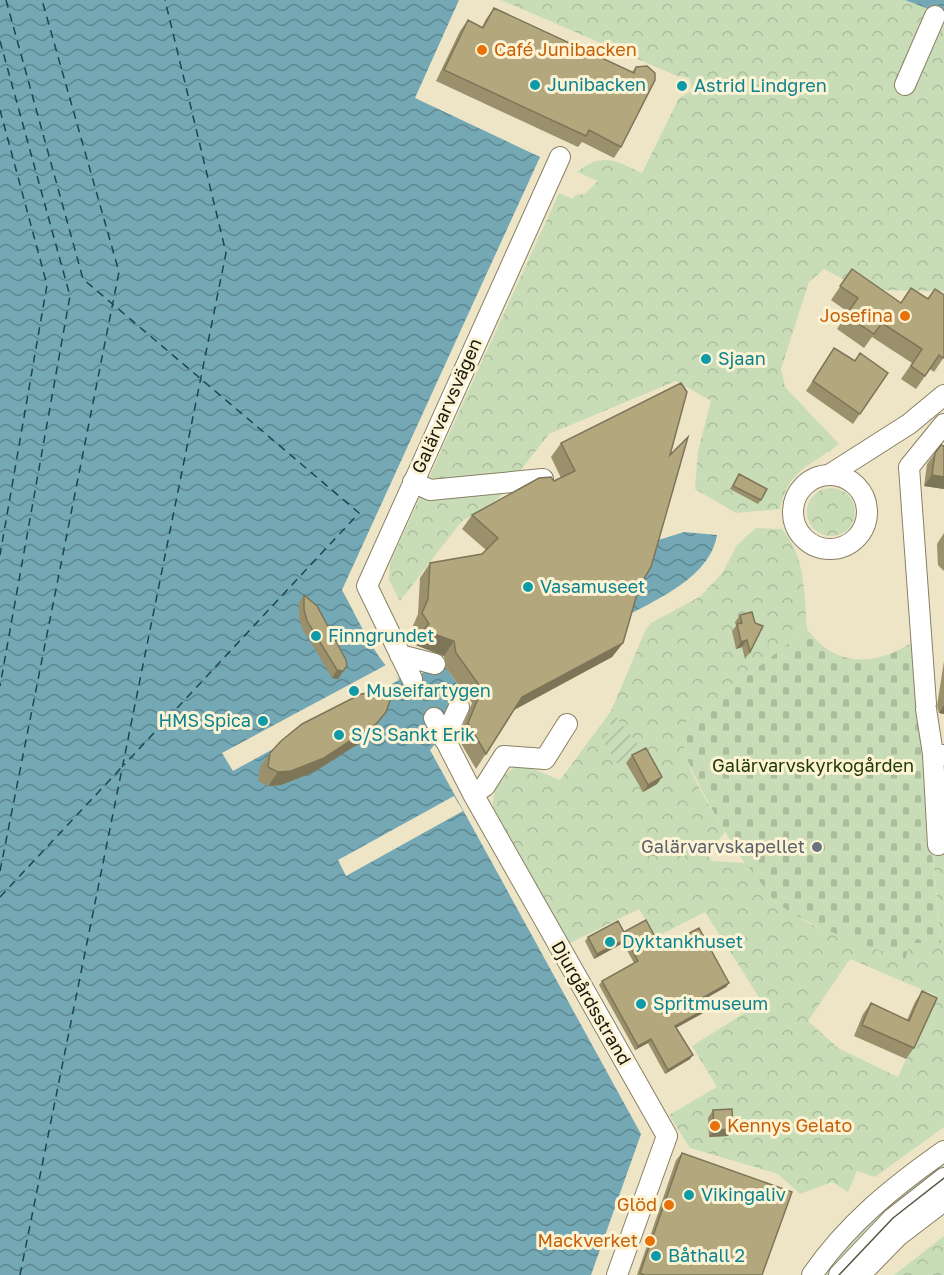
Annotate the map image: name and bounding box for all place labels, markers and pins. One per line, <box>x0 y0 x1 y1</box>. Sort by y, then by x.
place label: Café Junibacken <box>494 38 637 60</box>
marker: Café Junibacken <box>475 43 489 57</box>
place label: Junibacken <box>547 73 646 95</box>
place label: Astrid Lindgren <box>694 74 827 96</box>
marker: Junibacken <box>528 78 542 92</box>
marker: Astrid Lindgren <box>675 79 689 93</box>
place label: Josefina <box>820 304 893 326</box>
marker: Josefina <box>898 309 912 323</box>
place label: Sjaan <box>718 347 766 369</box>
marker: Sjaan <box>699 352 713 366</box>
place label: Vasamuseet <box>540 575 645 597</box>
marker: Vasamuseet <box>521 580 535 594</box>
place label: Finngrundet <box>328 624 434 646</box>
marker: Finngrundet <box>309 629 323 643</box>
place label: Museifartygen <box>366 679 491 701</box>
marker: Museifartygen <box>347 684 361 698</box>
place label: HMS Spica <box>158 709 251 731</box>
marker: HMS Spica <box>256 714 270 728</box>
place label: S/S Sankt Erik <box>351 723 475 745</box>
marker: S/S Sankt Erik <box>332 728 346 742</box>
place label: Galärvarvskapellet <box>641 835 805 857</box>
marker: Galärvarvskapellet <box>810 840 824 854</box>
place label: Dyktankhuset <box>622 930 743 952</box>
marker: Dyktankhuset <box>603 935 617 949</box>
place label: Spritmuseum <box>653 992 768 1014</box>
marker: Spritmuseum <box>634 997 648 1011</box>
place label: Kennys Gelato <box>727 1114 852 1136</box>
marker: Kennys Gelato <box>708 1119 722 1133</box>
place label: Vikingaliv <box>701 1183 786 1205</box>
marker: Vikingaliv <box>682 1188 696 1202</box>
place label: Glöd <box>617 1193 657 1215</box>
marker: Glöd <box>662 1198 676 1212</box>
place label: Mackverket <box>538 1229 638 1251</box>
marker: Mackverket <box>643 1234 657 1248</box>
place label: Båthall 2 <box>668 1244 745 1266</box>
marker: Båthall 2 <box>649 1249 663 1263</box>

